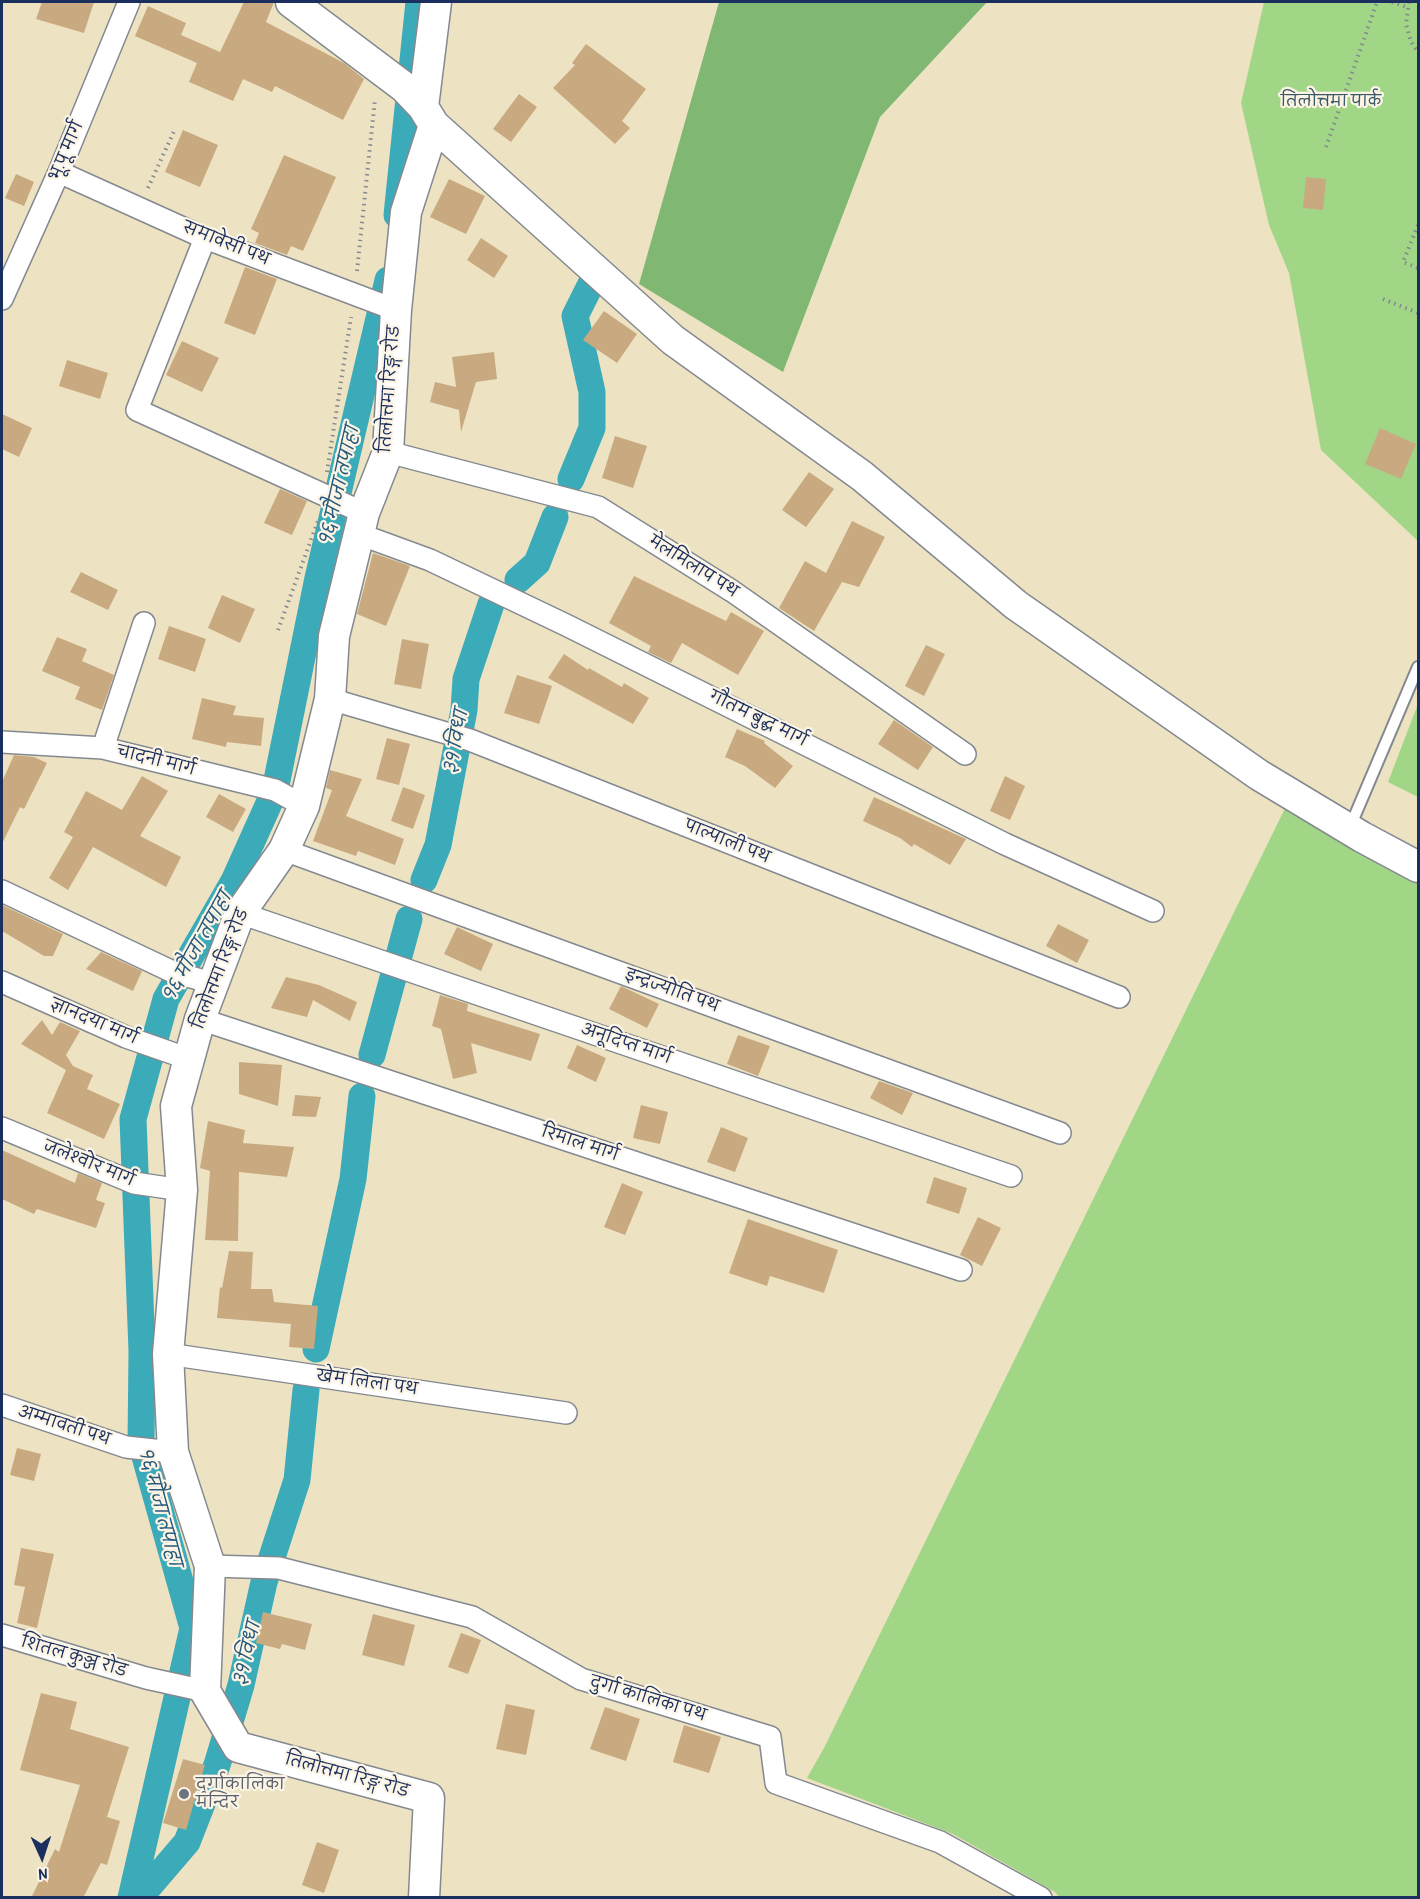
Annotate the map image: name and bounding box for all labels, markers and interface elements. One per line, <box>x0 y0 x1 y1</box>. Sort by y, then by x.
park label: तिलोत्तमा पार्क <box>1281 92 1381 112</box>
street label: भू.पू मार्ग <box>46 118 88 184</box>
street label: समावेसी पथ <box>180 218 272 270</box>
street label: तिलोत्तमा रिङ्ग रोड <box>376 325 404 453</box>
water label: १६ मौजा तपाहा <box>316 424 364 548</box>
street label: मेलमिलाप पथ <box>645 532 741 602</box>
street label: गौतम बुद्ध मार्ग <box>706 687 810 751</box>
water label: ३१ विधा <box>441 708 473 776</box>
street label: चादनी मार्ग <box>115 742 197 780</box>
street label: पाल्पाली पथ <box>681 816 773 868</box>
water label: १६ मौजा तपाहा <box>159 889 237 1005</box>
street label: तिलोत्तमा रिङ्ग रोड <box>189 906 253 1032</box>
street label: इन्द्रज्योति पथ <box>622 965 722 1017</box>
street label: ज्ञानदया मार्ग <box>47 995 141 1049</box>
street label: अनूदिप्त मार्ग <box>578 1020 674 1068</box>
street label: रिमाल मार्ग <box>539 1122 621 1166</box>
street label: जलेश्वोर मार्ग <box>41 1137 137 1191</box>
street label: खेम लिला पथ <box>315 1366 419 1400</box>
street label: अम्मावती पथ <box>15 1402 113 1450</box>
water label: १६ मौजा तपाहा <box>133 1446 185 1568</box>
water label: ३१ विधा <box>230 1620 266 1688</box>
street label: शितल कुञ्ज रोड <box>19 1633 129 1681</box>
street label: दुर्गा कालिका पथ <box>588 1672 708 1726</box>
street label: तिलोत्तमा रिङ्ग रोड <box>283 1750 411 1802</box>
place label: दुर्गाकालिका मन्दिर <box>196 1775 284 1813</box>
marker: दुर्गाकालिका मन्दिर <box>177 1787 191 1801</box>
north arrow <box>12 1827 72 1887</box>
text: N <box>38 1864 48 1886</box>

